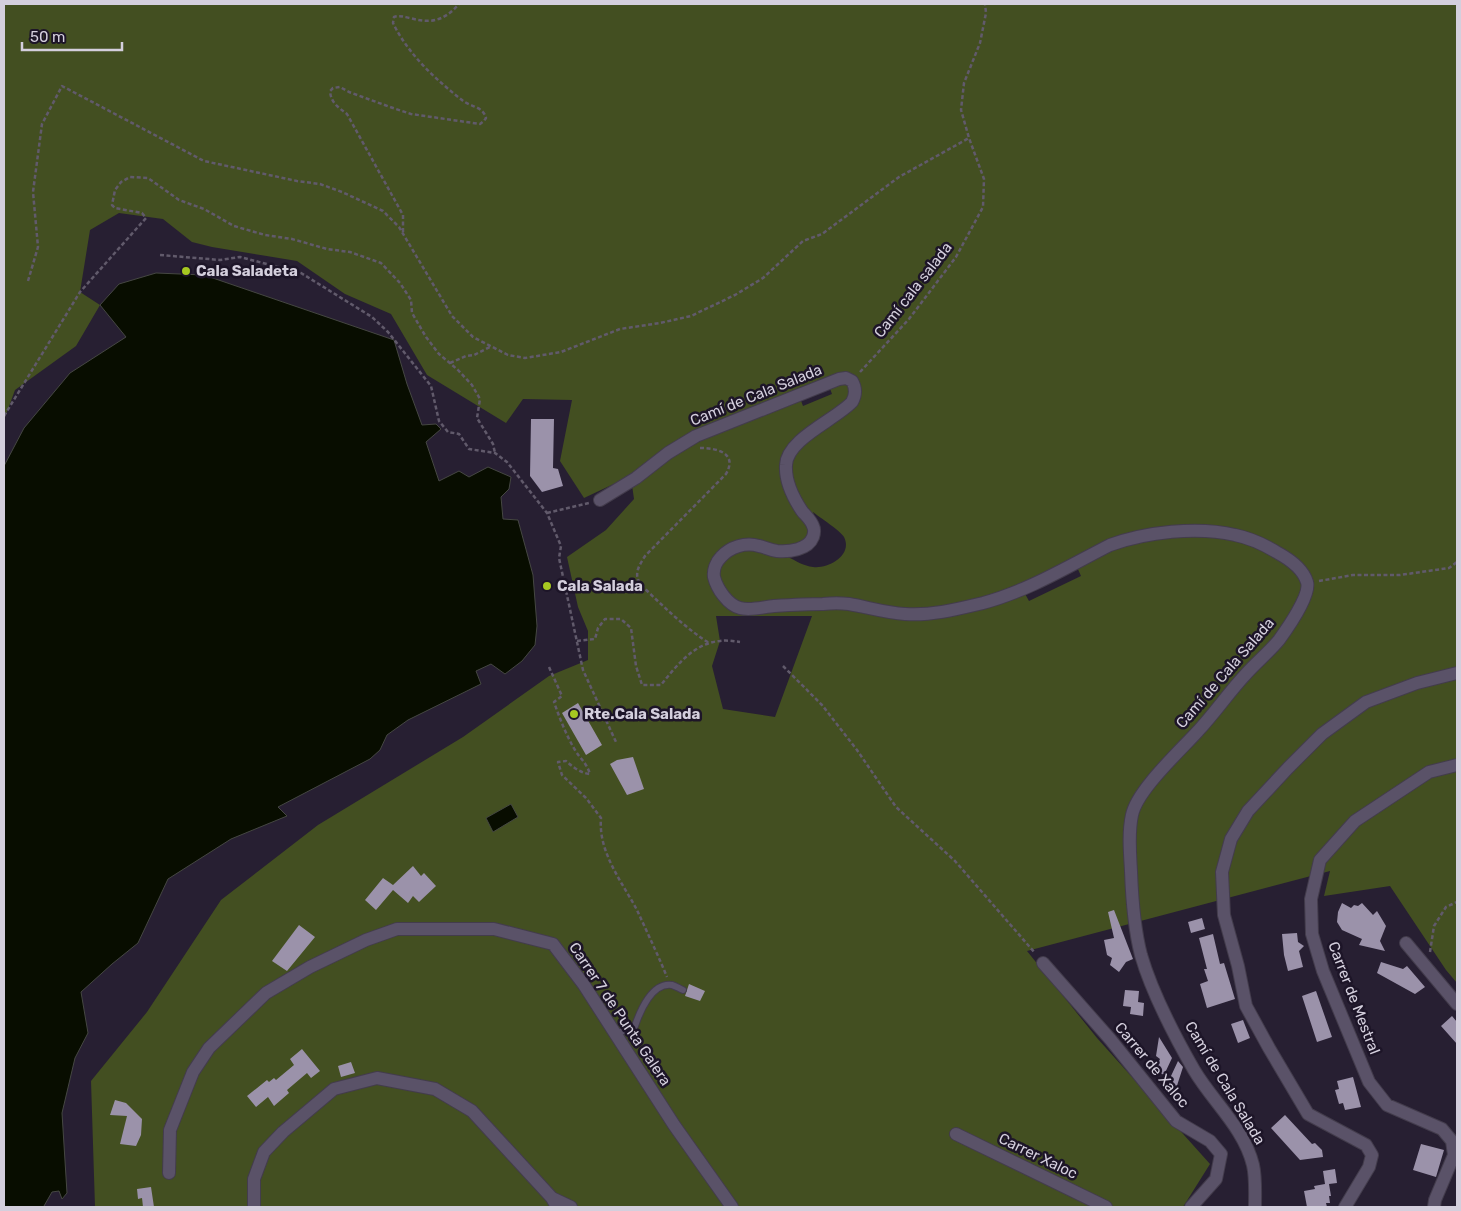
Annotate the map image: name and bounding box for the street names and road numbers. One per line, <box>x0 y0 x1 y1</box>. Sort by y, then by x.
street label: Camí cala salada <box>870 239 956 341</box>
street label: Camí de Cala Salada <box>687 360 825 430</box>
street label: Camí de Cala Salada <box>1172 614 1278 732</box>
street label: Carrer 7 de Punta Galera <box>565 939 675 1089</box>
street label: Carrer de Mestral <box>1324 939 1384 1057</box>
street label: Camí de Cala Salada <box>1181 1018 1269 1148</box>
street label: Carrer de Xaloc <box>1111 1019 1193 1111</box>
street label: Carrer Xaloc <box>996 1129 1080 1183</box>

